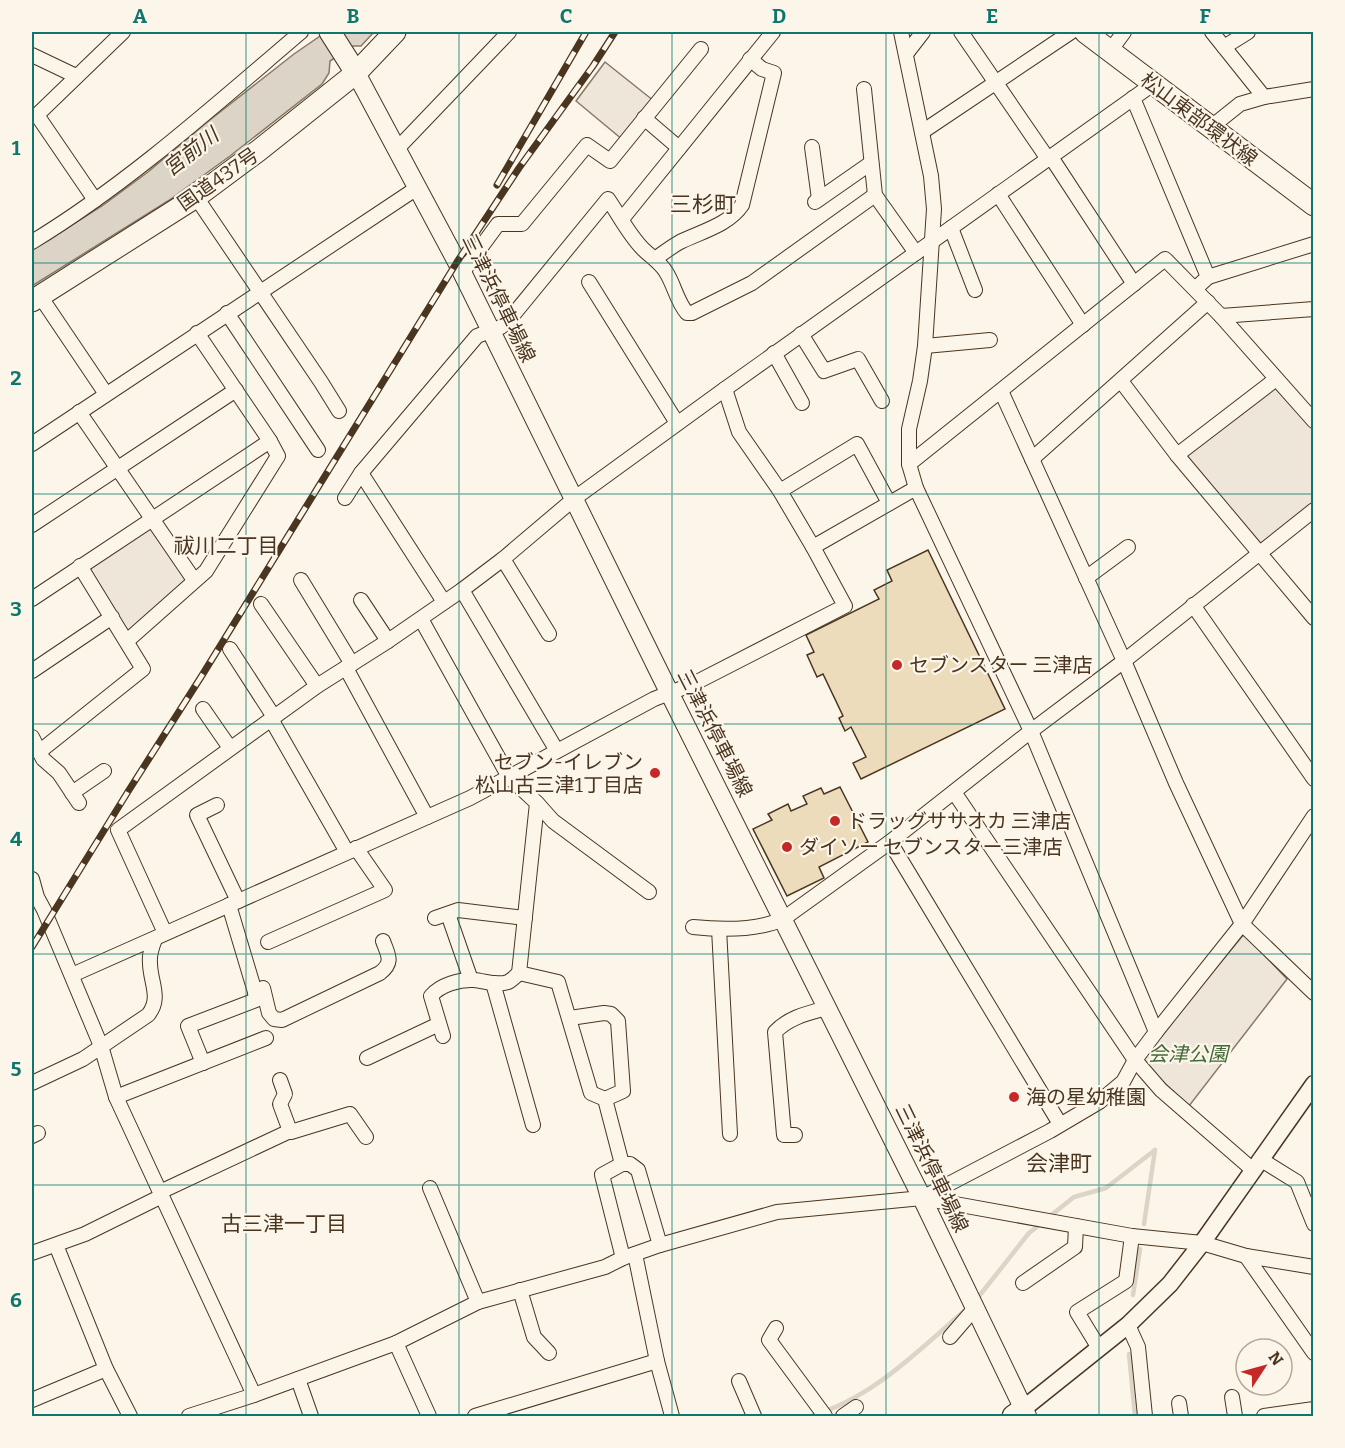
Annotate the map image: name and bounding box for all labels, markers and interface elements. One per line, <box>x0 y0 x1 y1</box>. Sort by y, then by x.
text: A <box>133 4 148 28</box>
text: B <box>347 4 360 28</box>
text: C <box>560 4 572 28</box>
text: D <box>772 4 786 28</box>
text: E <box>986 4 998 28</box>
text: F <box>1199 4 1211 28</box>
street label: 松山東部環状線 <box>1136 67 1262 171</box>
water label: 宮前川 <box>158 121 225 182</box>
text: 1 <box>12 136 21 160</box>
street label: 国道437号 <box>173 142 263 216</box>
district label: 三杉町 <box>670 191 736 218</box>
street label: 三津浜停車場線 <box>458 230 540 366</box>
text: 2 <box>10 366 22 390</box>
district label: 祓川二丁目 <box>174 533 279 559</box>
text: 3 <box>10 597 22 621</box>
place label: セブンスター 三津店 <box>909 653 1093 677</box>
marker: セブンスター 三津店 <box>890 658 904 672</box>
street label: 三津浜停車場線 <box>673 665 757 801</box>
place label: セブン-イレブン 松山古三津1丁目店 <box>475 750 643 797</box>
marker: セブン-イレブン 松山古三津1丁目店 <box>648 766 662 780</box>
place label: ドラッグササオカ 三津店 <box>847 809 1071 833</box>
marker: ドラッグササオカ 三津店 <box>828 814 842 828</box>
text: 4 <box>10 827 22 851</box>
place label: ダイソー セブンスター三津店 <box>799 835 1063 859</box>
marker: ダイソー セブンスター三津店 <box>780 840 794 854</box>
park label: 会津公園 <box>1148 1042 1231 1066</box>
text: 5 <box>11 1057 22 1081</box>
place label: 海の星幼稚園 <box>1026 1085 1146 1109</box>
marker: 海の星幼稚園 <box>1007 1090 1021 1104</box>
street label: 三津浜停車場線 <box>891 1100 973 1236</box>
district label: 会津町 <box>1026 1150 1092 1177</box>
district label: 古三津一丁目 <box>221 1211 347 1237</box>
text: 6 <box>10 1288 22 1312</box>
north arrow <box>1234 1337 1294 1397</box>
text: N <box>1264 1348 1287 1369</box>

